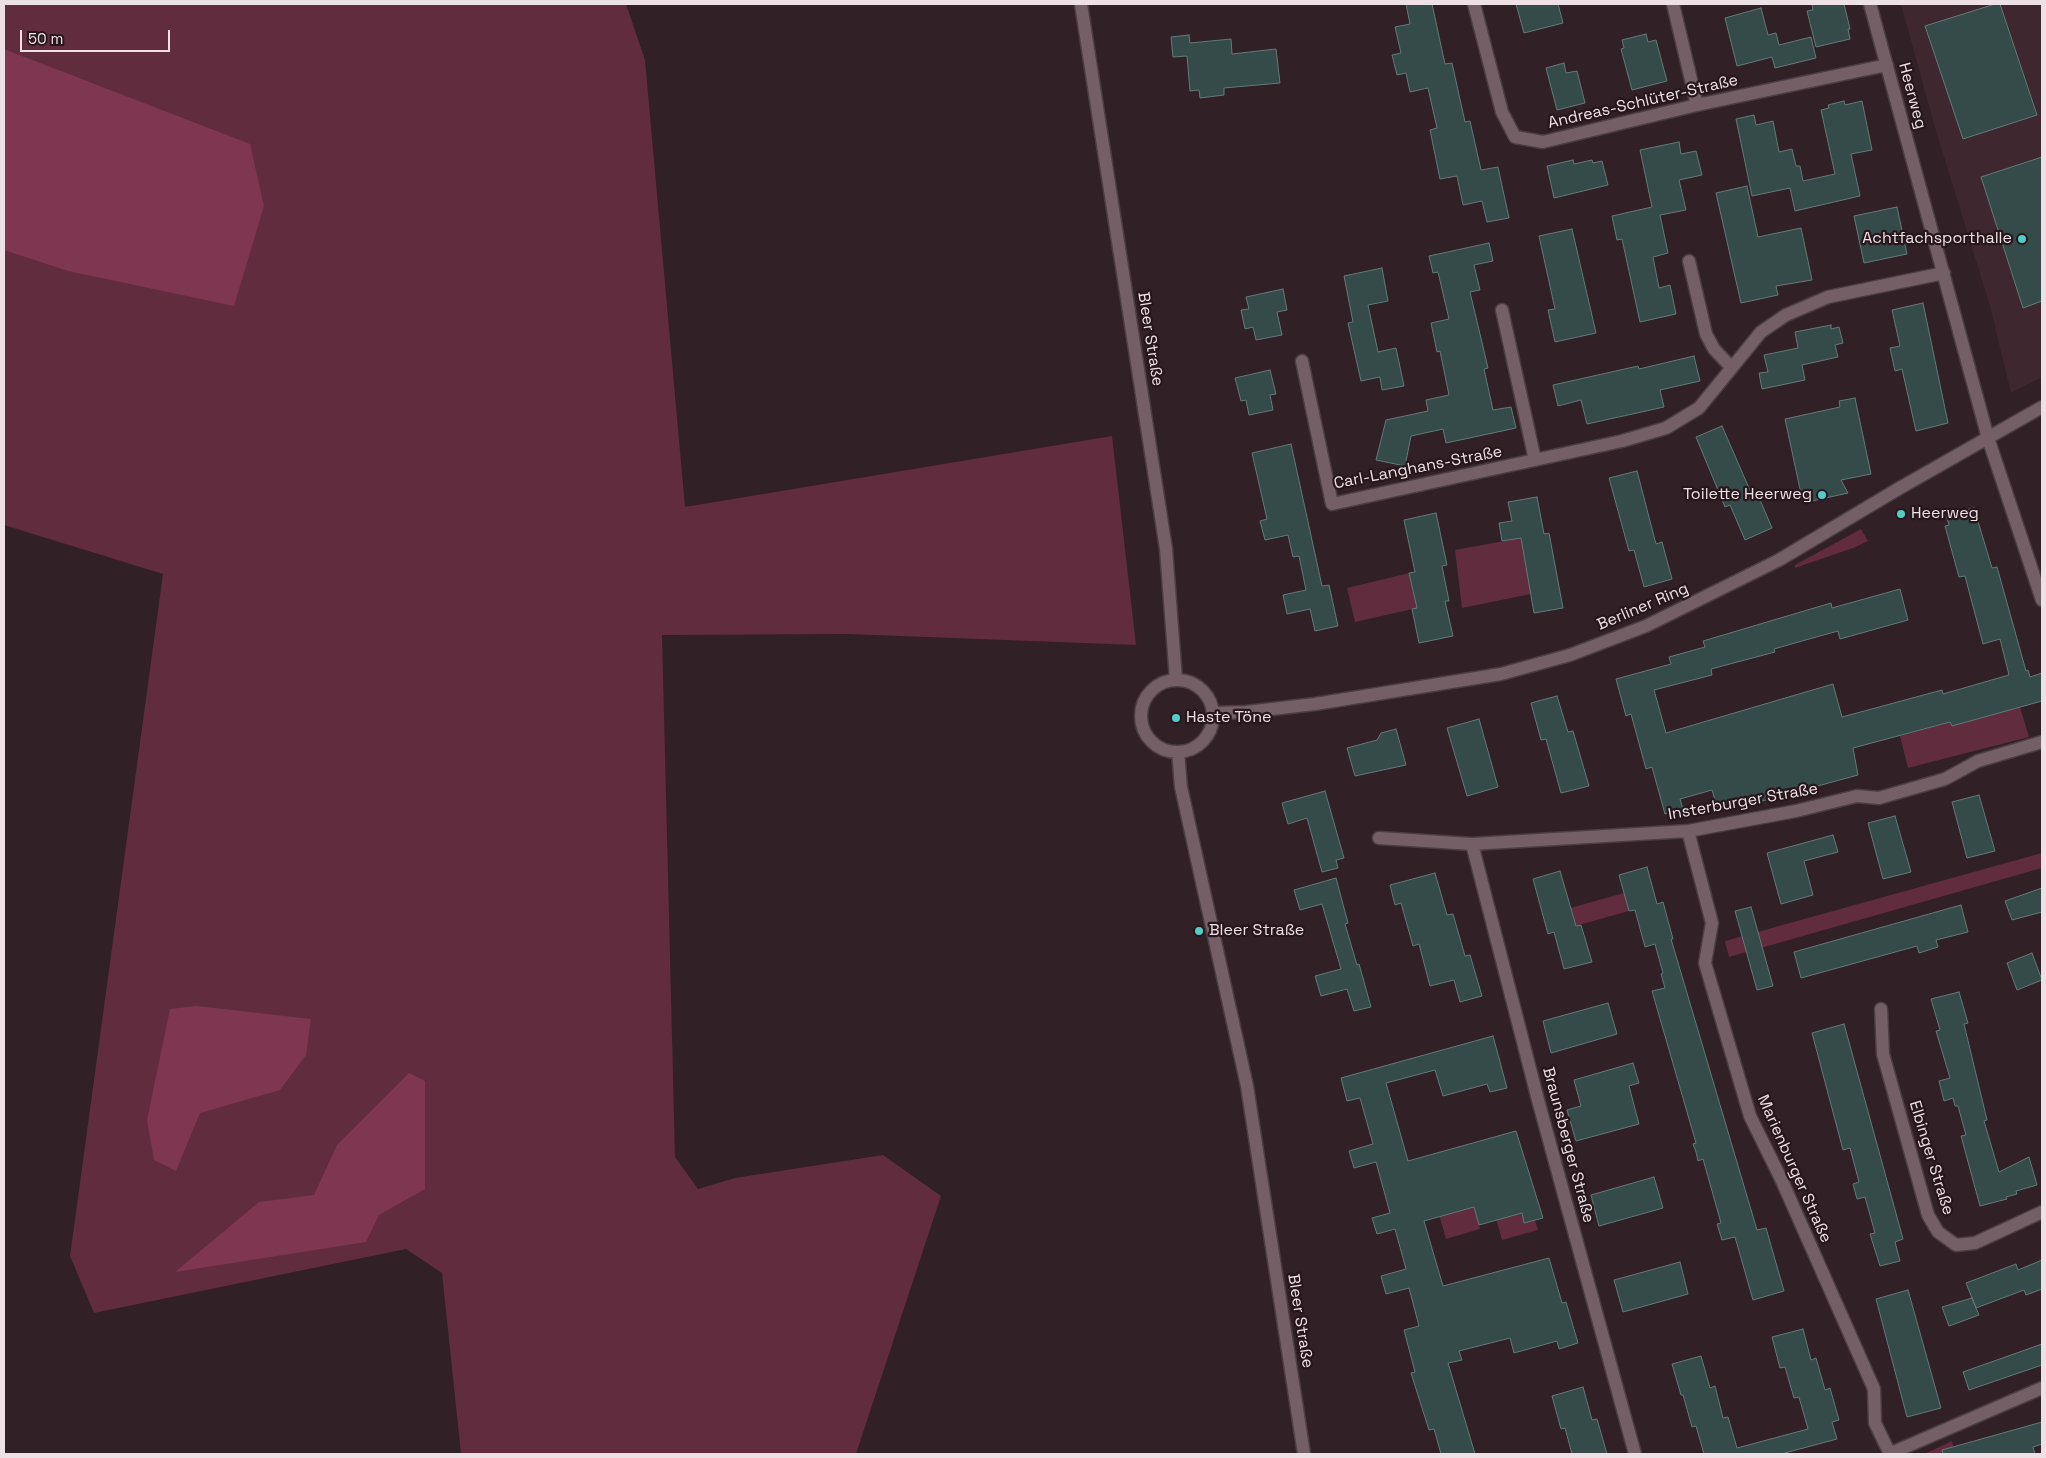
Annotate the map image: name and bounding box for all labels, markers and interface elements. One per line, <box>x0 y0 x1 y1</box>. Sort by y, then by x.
scale bar <box>22 20 172 52</box>
text: 50 m <box>28 29 63 48</box>
street label: Heerweg <box>1894 61 1930 131</box>
street label: Andreas-Schlüter-Straße <box>1546 71 1740 133</box>
place label: Achtfachsporthalle <box>1862 229 2012 249</box>
marker: Achtfachsporthalle <box>2016 233 2028 245</box>
street label: Bleer Straße <box>1133 290 1167 388</box>
street label: Carl-Langhans-Straße <box>1332 442 1504 494</box>
place label: Toilette Heerweg <box>1683 485 1812 505</box>
marker: Toilette Heerweg <box>1816 489 1828 501</box>
place label: Heerweg <box>1911 504 1979 524</box>
marker: Heerweg <box>1895 508 1907 520</box>
street label: Berliner Ring <box>1594 579 1692 635</box>
place label: Haste Töne <box>1186 708 1272 728</box>
marker: Haste Töne <box>1170 712 1182 724</box>
street label: Insterburger Straße <box>1667 779 1819 825</box>
place label: Bleer Straße <box>1209 921 1304 941</box>
marker: Bleer Straße <box>1193 925 1205 937</box>
street label: Braunsberger Straße <box>1538 1065 1598 1225</box>
street label: Marienburger Straße <box>1753 1092 1835 1246</box>
street label: Elbinger Straße <box>1904 1099 1958 1217</box>
street label: Bleer Straße <box>1283 1272 1317 1370</box>

